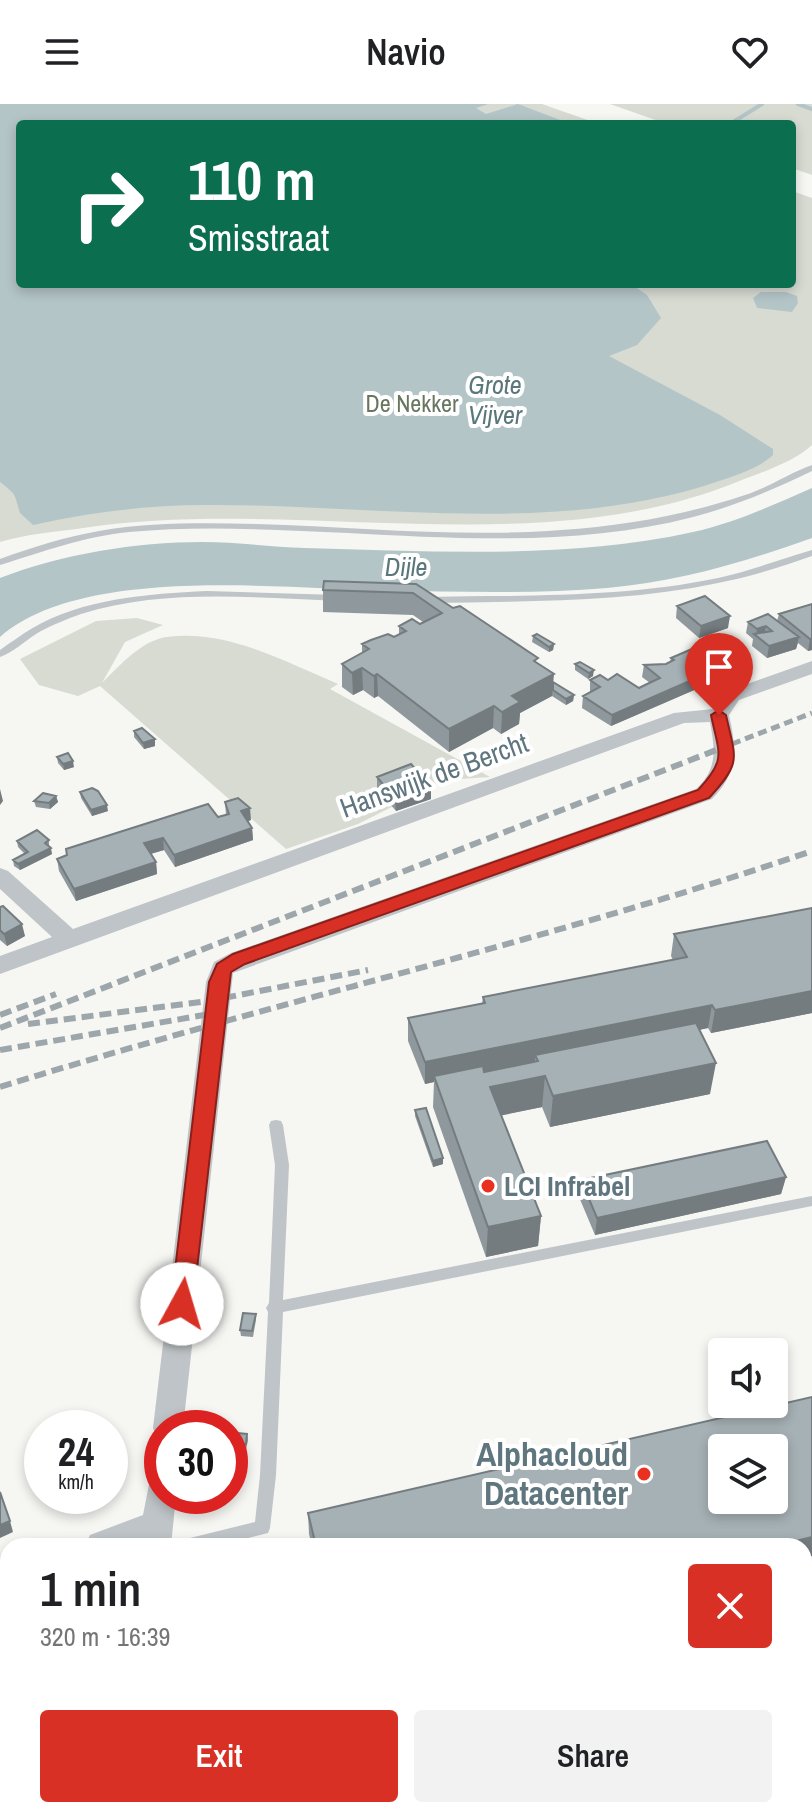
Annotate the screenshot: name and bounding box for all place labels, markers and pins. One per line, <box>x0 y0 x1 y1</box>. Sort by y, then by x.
pin <box>685 633 753 715</box>
place label: LCI Infrabel <box>504 1167 630 1205</box>
marker: LCI Infrabel <box>479 1177 497 1195</box>
place label: Alphacloud Datacenter <box>476 1431 628 1516</box>
marker: Alphacloud Datacenter <box>635 1465 653 1483</box>

